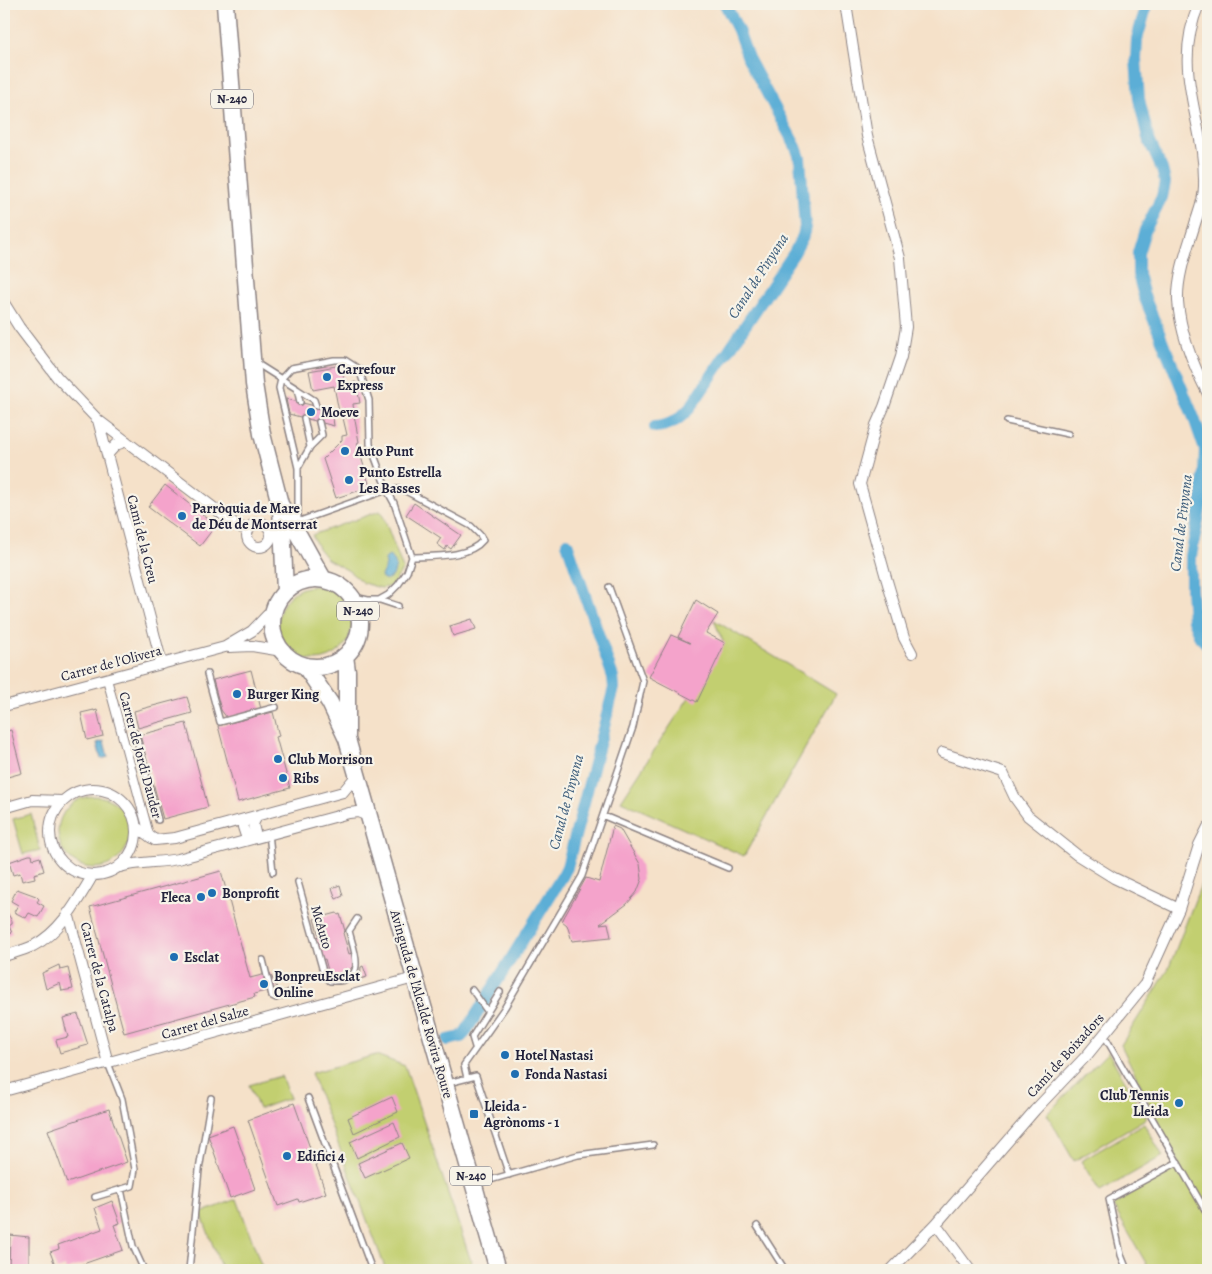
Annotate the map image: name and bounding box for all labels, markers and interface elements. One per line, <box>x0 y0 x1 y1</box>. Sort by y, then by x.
road number: N-240 <box>211 90 253 108</box>
water label: Canal de Pinyana <box>723 230 793 322</box>
place label: Carrefour Express <box>337 360 396 395</box>
marker: Carrefour Express <box>321 371 333 383</box>
place label: Moeve <box>321 403 360 422</box>
marker: Moeve <box>305 406 317 418</box>
place label: Auto Punt <box>354 442 414 461</box>
marker: Auto Punt <box>339 445 351 457</box>
place label: Punto Estrella Les Basses <box>359 463 442 498</box>
water label: Canal de Pinyana <box>1165 473 1197 573</box>
marker: Punto Estrella Les Basses <box>343 474 355 486</box>
street label: Camí de la Creu <box>122 493 163 586</box>
place label: Parròquia de Mare de Déu de Montserrat <box>192 499 318 534</box>
marker: Parròquia de Mare de Déu de Montserrat <box>176 510 188 522</box>
road number: N-240 <box>337 602 379 620</box>
street label: Carrer de l'Olivera <box>59 641 164 686</box>
place label: Burger King <box>247 685 320 704</box>
marker: Burger King <box>231 688 243 700</box>
street label: Carrer de Jordi Dauder <box>114 690 167 821</box>
place label: Club Morrison <box>288 750 373 769</box>
water label: Canal de Pinyana <box>544 752 588 852</box>
marker: Club Morrison <box>272 753 284 765</box>
place label: Ribs <box>293 769 319 788</box>
marker: Ribs <box>277 772 289 784</box>
place label: Bonprofit <box>222 884 280 903</box>
marker: Bonprofit <box>206 887 218 899</box>
place label: Fleca <box>161 888 191 907</box>
marker: Fleca <box>195 891 207 903</box>
street label: McAuto <box>306 903 337 951</box>
street label: Avinguda de l'Alcalde Rovira Roure <box>385 907 458 1101</box>
street label: Carrer de la Catalpa <box>76 920 123 1035</box>
place label: Esclat <box>184 948 219 967</box>
marker: Esclat <box>168 951 180 963</box>
place label: BonpreuEsclat Online <box>274 967 360 1002</box>
marker: BonpreuEsclat Online <box>258 978 270 990</box>
street label: Carrer del Salze <box>159 1001 251 1044</box>
street label: Camí de Boixadors <box>1022 1009 1108 1102</box>
place label: Hotel Nastasi <box>515 1046 593 1065</box>
marker: Hotel Nastasi <box>499 1049 511 1061</box>
place label: Fonda Nastasi <box>525 1065 607 1084</box>
marker: Fonda Nastasi <box>509 1068 521 1080</box>
place label: Club Tennis Lleida <box>1100 1086 1169 1121</box>
place label: Lleida - Agrònoms - 1 <box>483 1097 559 1132</box>
marker: Club Tennis Lleida <box>1173 1097 1185 1109</box>
marker: Lleida - Agrònoms - 1 <box>468 1108 480 1120</box>
place label: Edifici 4 <box>297 1147 345 1166</box>
marker: Edifici 4 <box>281 1150 293 1162</box>
road number: N-240 <box>450 1166 492 1186</box>

